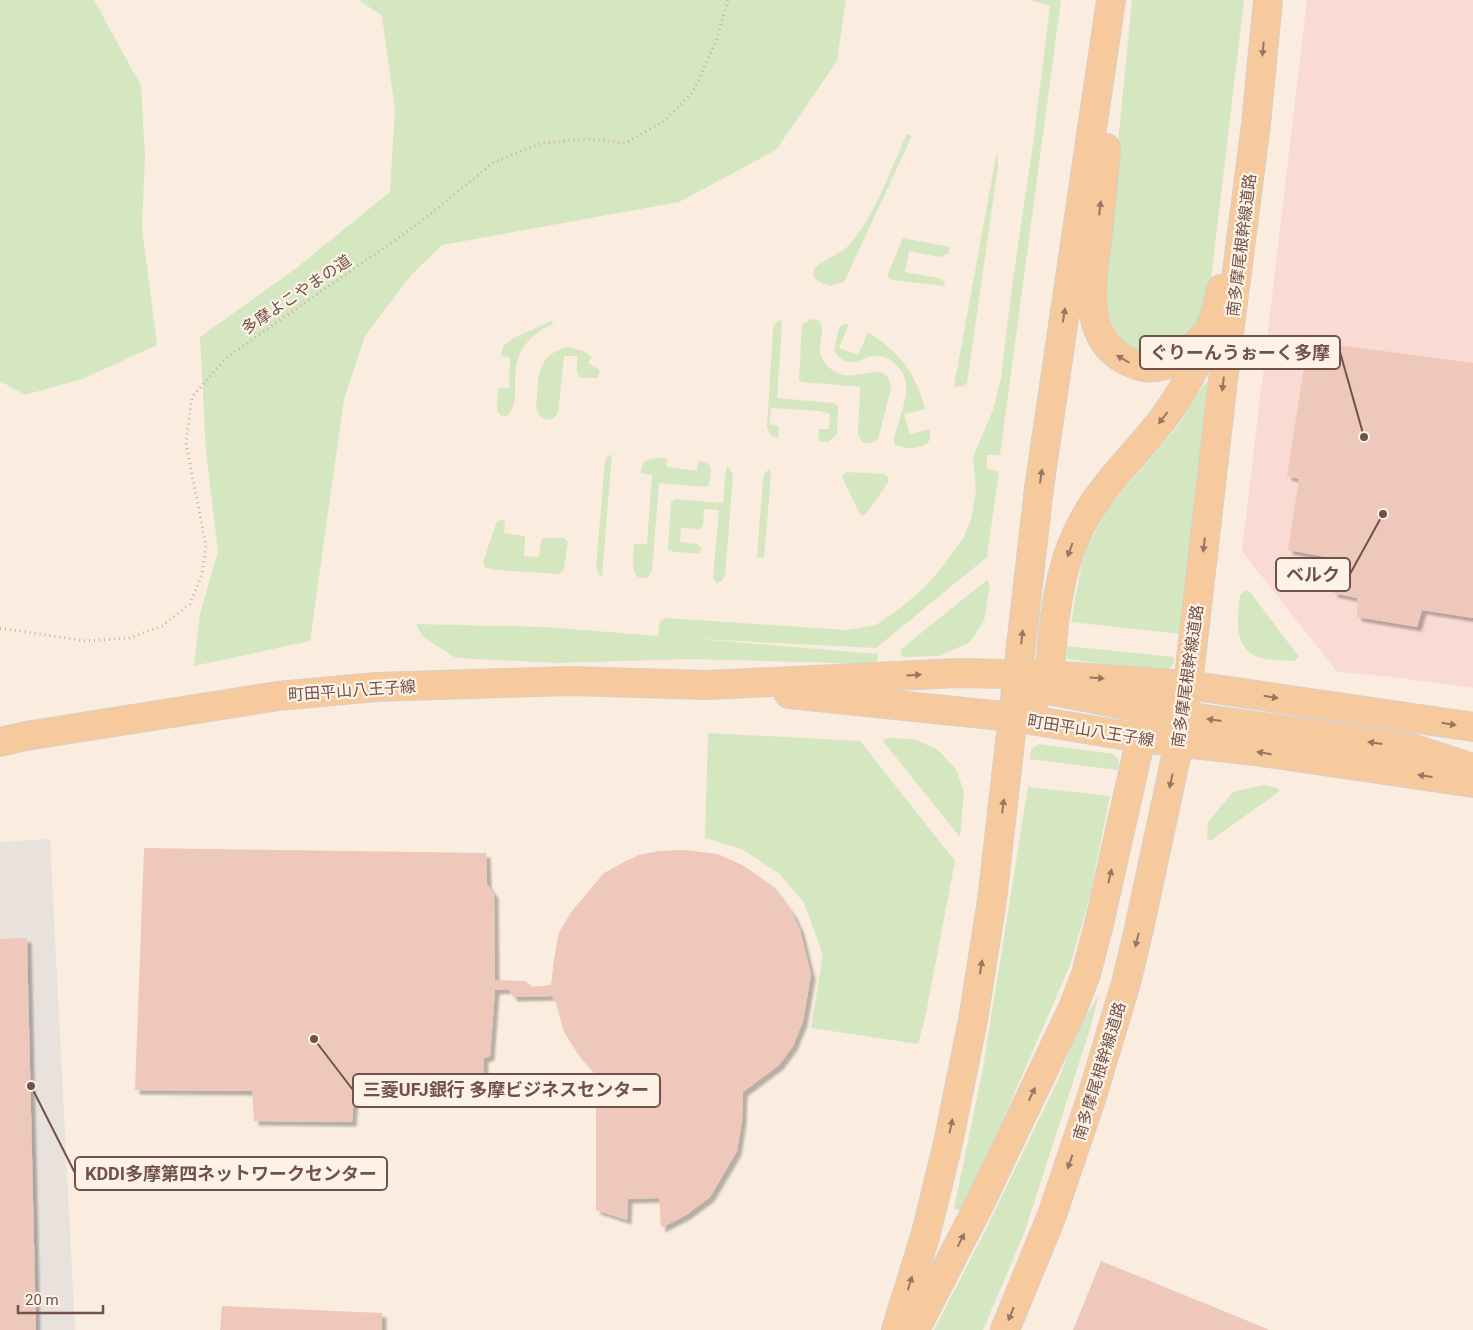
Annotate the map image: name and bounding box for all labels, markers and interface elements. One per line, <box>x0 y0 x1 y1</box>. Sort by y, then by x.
one-way arrow <box>1259 41 1267 57</box>
street label: 南多摩尾根幹線道路 <box>1223 172 1260 318</box>
one-way arrow <box>1096 199 1104 215</box>
street label: 多摩よこやまの道 <box>238 251 355 338</box>
one-way arrow <box>1060 307 1068 323</box>
callout: ぐりーんうぉーく多摩 <box>1140 336 1340 369</box>
text: ぐりーんうぉーく多摩 <box>1150 342 1330 363</box>
one-way arrow <box>1117 354 1130 363</box>
one-way arrow <box>1219 376 1227 392</box>
one-way arrow <box>1158 411 1169 424</box>
one-way arrow <box>1037 468 1045 484</box>
one-way arrow <box>1200 537 1208 553</box>
one-way arrow <box>1066 542 1073 557</box>
callout: ベルク <box>1276 558 1350 591</box>
text: ベルク <box>1286 564 1340 585</box>
street label: 南多摩尾根幹線道路 <box>1168 603 1207 749</box>
one-way arrow <box>1018 629 1026 645</box>
one-way arrow <box>907 671 923 679</box>
one-way arrow <box>1089 675 1105 683</box>
street label: 町田平山八王子線 <box>288 677 417 704</box>
one-way arrow <box>1263 693 1279 701</box>
street label: 町田平山八王子線 <box>1026 711 1156 750</box>
one-way arrow <box>1206 716 1222 724</box>
one-way arrow <box>1441 720 1457 728</box>
one-way arrow <box>1367 738 1383 746</box>
one-way arrow <box>1256 748 1272 756</box>
one-way arrow <box>1416 772 1432 780</box>
one-way arrow <box>1166 773 1174 789</box>
one-way arrow <box>999 797 1007 813</box>
one-way arrow <box>1106 869 1114 884</box>
one-way arrow <box>1132 932 1140 947</box>
one-way arrow <box>978 958 986 974</box>
street label: 南多摩尾根幹線道路 <box>1069 1000 1130 1143</box>
callout: 三菱UFJ銀行 多摩ビジネスセンター <box>353 1074 660 1107</box>
text: 三菱UFJ銀行 多摩ビジネスセンター <box>363 1079 649 1100</box>
one-way arrow <box>1028 1087 1036 1101</box>
one-way arrow <box>948 1118 956 1134</box>
one-way arrow <box>1066 1155 1074 1170</box>
callout: KDDI多摩第四ネットワークセンター <box>75 1157 387 1190</box>
text: KDDI多摩第四ネットワークセンター <box>85 1163 377 1184</box>
one-way arrow <box>957 1233 965 1247</box>
one-way arrow <box>907 1276 915 1291</box>
scale bar <box>18 1282 102 1314</box>
text: 20 m <box>25 1291 59 1309</box>
one-way arrow <box>1007 1307 1015 1321</box>

